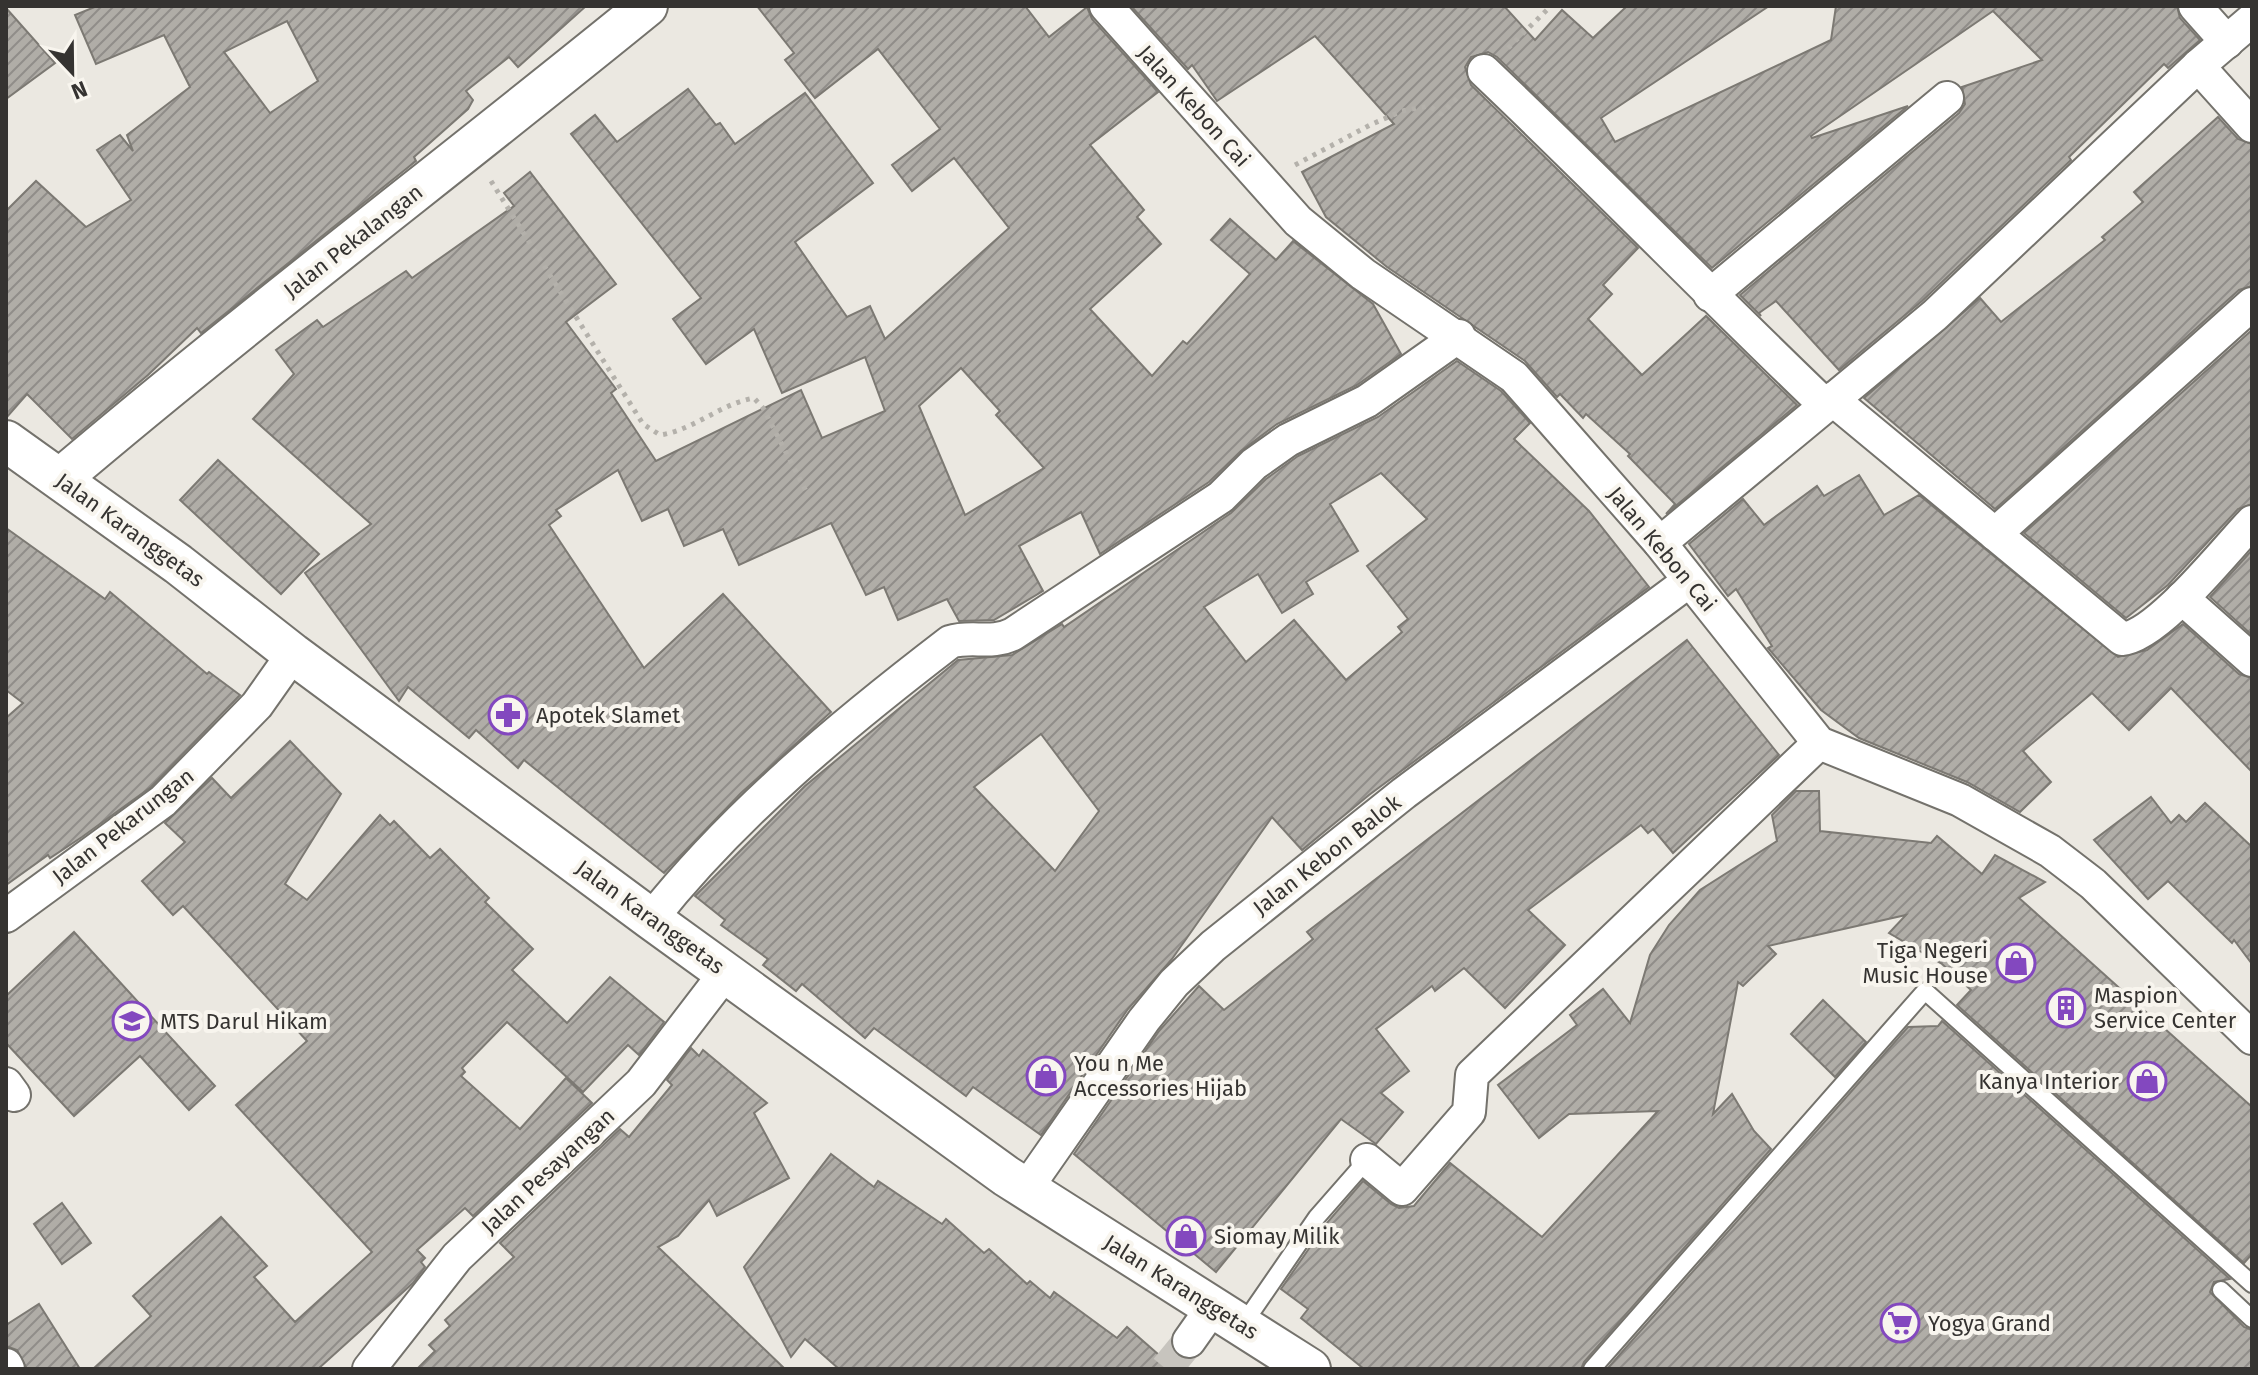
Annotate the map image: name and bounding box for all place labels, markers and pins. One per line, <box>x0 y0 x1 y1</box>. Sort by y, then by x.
pharmacy icon: Apotek Slamet <box>487 694 529 736</box>
place label: Apotek Slamet <box>536 702 680 729</box>
place label: Tiga Negeri Music House <box>1862 937 1988 989</box>
shop icon: Tiga Negeri Music House <box>1995 942 2037 984</box>
place label: Maspion Service Center <box>2094 982 2237 1034</box>
building icon: Maspion Service Center <box>2045 987 2087 1029</box>
school or university icon: MTS Darul Hikam <box>111 1000 153 1042</box>
place label: MTS Darul Hikam <box>160 1008 328 1035</box>
place label: You n Me Accessories Hijab <box>1074 1050 1247 1102</box>
shop icon: You n Me Accessories Hijab <box>1025 1055 1067 1097</box>
shop icon: Kanya Interior <box>2126 1060 2168 1102</box>
place label: Kanya Interior <box>1978 1068 2119 1095</box>
shop icon: Siomay Milik <box>1165 1215 1207 1257</box>
place label: Siomay Milik <box>1214 1223 1340 1250</box>
supermarket icon: Yogya Grand <box>1879 1302 1921 1344</box>
place label: Yogya Grand <box>1928 1310 2051 1337</box>

